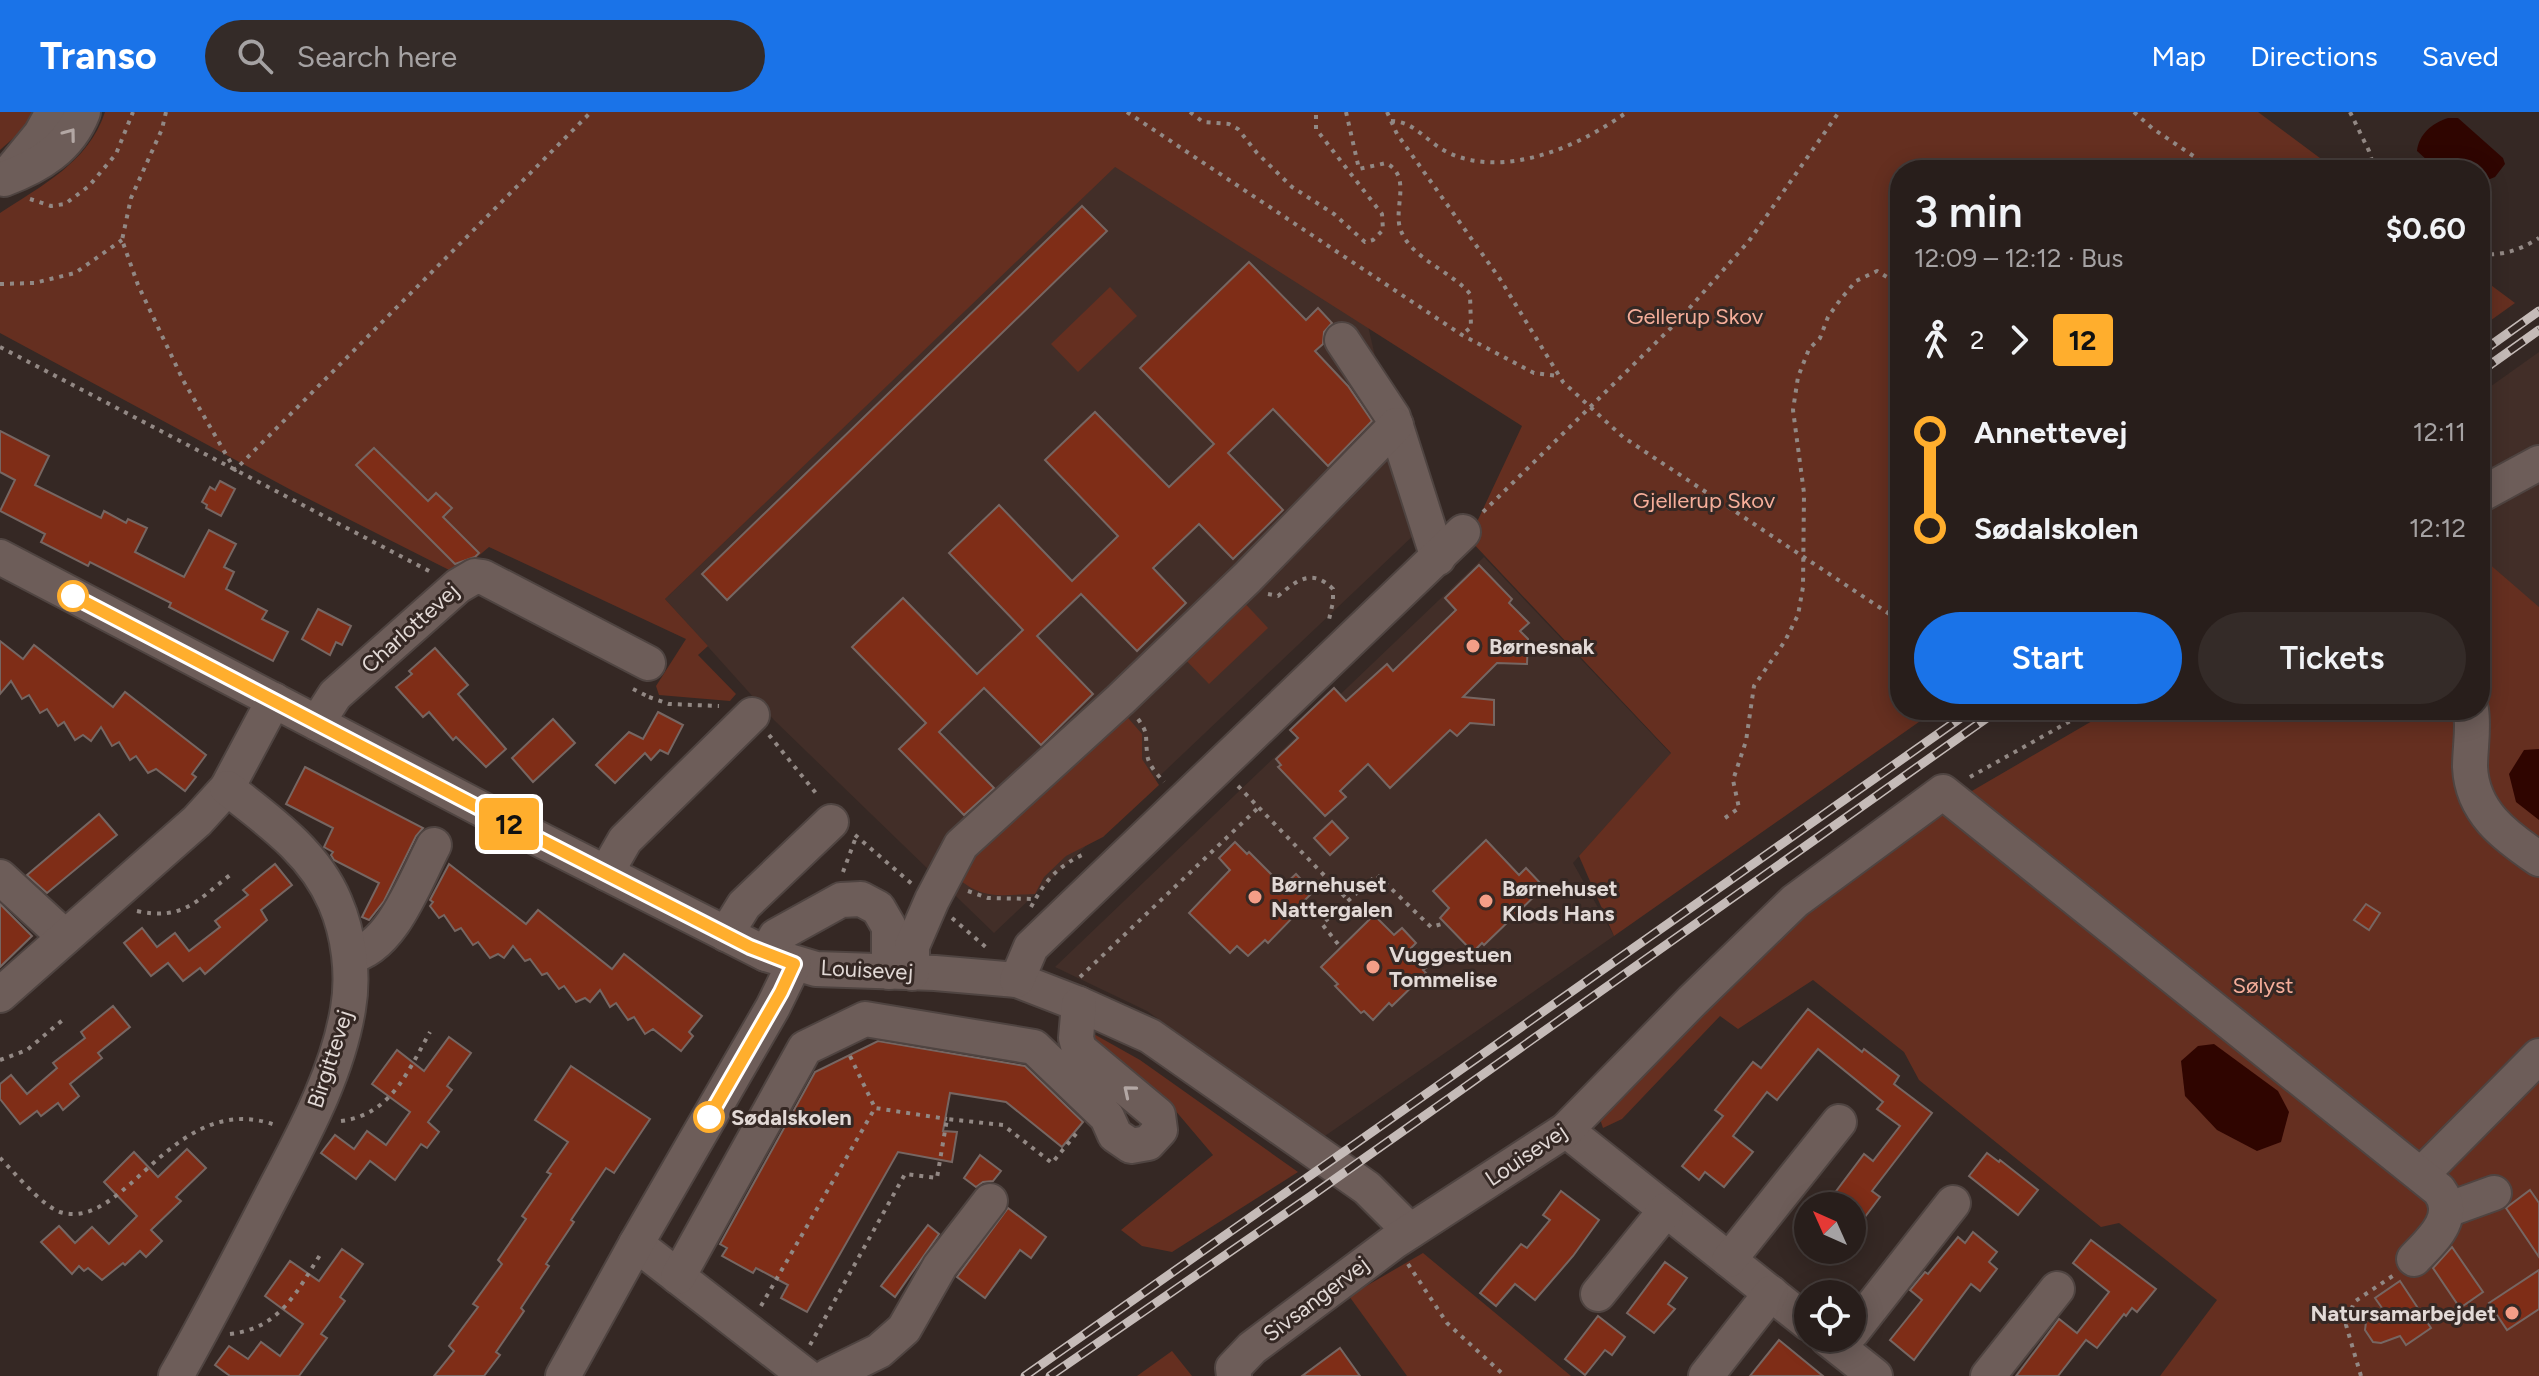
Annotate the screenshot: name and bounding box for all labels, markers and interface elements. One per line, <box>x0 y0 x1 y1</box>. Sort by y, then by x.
search box <box>205 20 765 92</box>
text: Transo <box>40 33 157 79</box>
icon: search <box>233 34 277 78</box>
text: Search here <box>297 38 457 75</box>
text: Map <box>2152 39 2206 73</box>
text: Directions <box>2250 39 2378 73</box>
text: Saved <box>2422 39 2499 73</box>
one-way arrow <box>61 128 75 143</box>
text: 3 min <box>1914 185 2023 238</box>
text: $0.60 <box>2386 210 2466 247</box>
text: 12:09 – 12:12 · Bus <box>1914 242 2123 274</box>
park label: Gellerup Skov <box>1627 303 1764 330</box>
icon: walk <box>1914 318 1958 362</box>
icon: forward <box>1997 318 2041 362</box>
text: 12 <box>2069 323 2097 357</box>
text: 2 <box>1970 324 1985 356</box>
text: Annettevej <box>1974 414 2127 451</box>
text: 12:11 <box>2413 416 2466 448</box>
park label: Gjellerup Skov <box>1633 487 1776 514</box>
text: Sødalskolen <box>1974 510 2139 547</box>
text: 12:12 <box>2409 512 2466 544</box>
street label: Charlottevej <box>356 577 464 679</box>
unlabelled marker <box>58 581 88 611</box>
button: Start <box>1914 612 2182 704</box>
button: Tickets <box>2198 612 2466 704</box>
place label: Børnesnak <box>1489 633 1595 660</box>
marker: Børnesnak <box>1464 637 1482 655</box>
line badge: 12 <box>473 798 545 850</box>
text: 12 <box>495 807 523 841</box>
place label: Børnehuset Nattergalen <box>1271 871 1393 923</box>
place label: Børnehuset Klods Hans <box>1502 875 1618 927</box>
marker: Børnehuset Nattergalen <box>1246 888 1264 906</box>
marker: Børnehuset Klods Hans <box>1477 892 1495 910</box>
place label: Vuggestuen Tommelise <box>1389 941 1512 993</box>
street label: Louisevej <box>820 954 914 986</box>
marker: Vuggestuen Tommelise <box>1364 958 1382 976</box>
park label: Sølyst <box>2232 972 2294 999</box>
street label: Birgittevej <box>301 1007 359 1111</box>
one-way arrow <box>1124 1086 1139 1101</box>
marker: Sødalskolen <box>694 1102 724 1132</box>
place label: Sødalskolen <box>731 1104 852 1131</box>
street label: Louisevej <box>1480 1118 1572 1192</box>
north arrow <box>1794 1192 1866 1264</box>
map controls <box>1794 1192 1866 1352</box>
street label: Sivsangervej <box>1258 1251 1374 1347</box>
button: locate <box>1794 1280 1866 1352</box>
place label: Natursamarbejdet <box>2311 1300 2496 1327</box>
marker: Natursamarbejdet <box>2503 1304 2521 1322</box>

